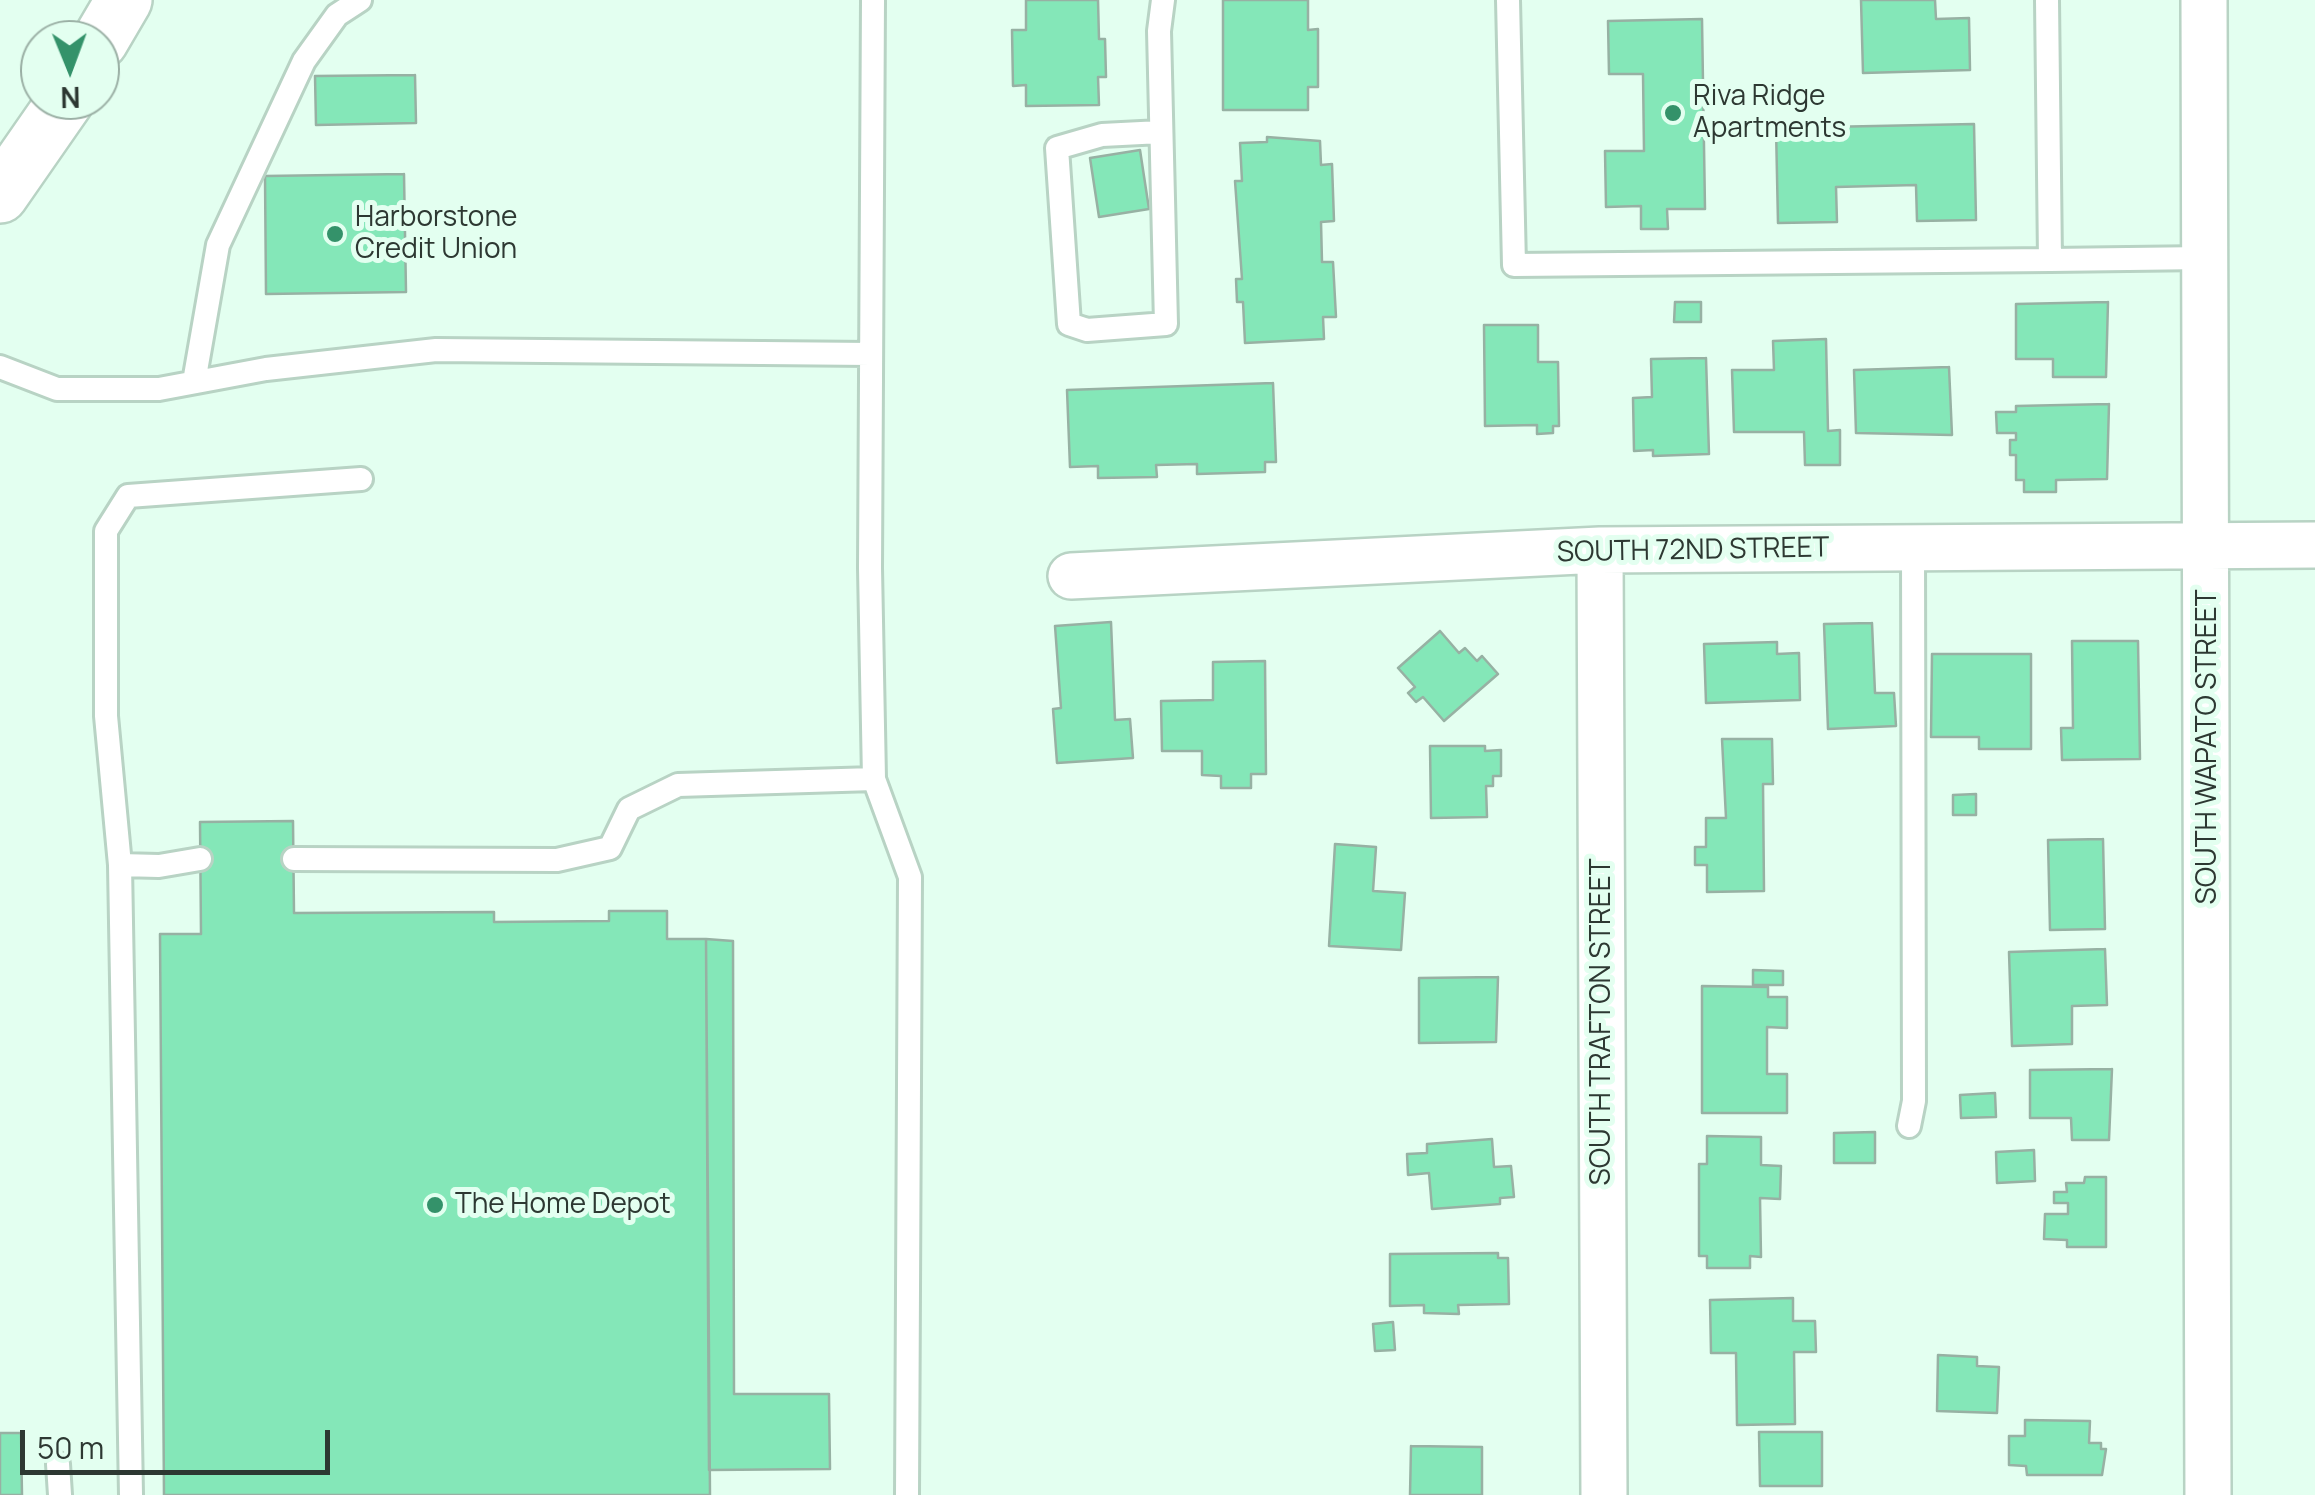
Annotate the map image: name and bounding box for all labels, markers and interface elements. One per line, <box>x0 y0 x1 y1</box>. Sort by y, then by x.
north arrow <box>20 20 120 120</box>
text: N <box>60 79 81 117</box>
place label: Riva Ridge Apartments <box>1693 80 1846 146</box>
marker: Riva Ridge Apartments <box>1662 102 1684 124</box>
place label: Harborstone Credit Union <box>355 201 517 267</box>
marker: Harborstone Credit Union <box>324 223 346 245</box>
street label: SOUTH 72ND STREET <box>1556 532 1830 570</box>
street label: SOUTH WAPATO STREET <box>2191 590 2225 904</box>
street label: SOUTH TRAFTON STREET <box>1585 859 1619 1185</box>
place label: The Home Depot <box>455 1188 671 1222</box>
marker: The Home Depot <box>424 1194 446 1216</box>
scale bar <box>25 1410 335 1472</box>
text: 50 m <box>37 1427 104 1468</box>

